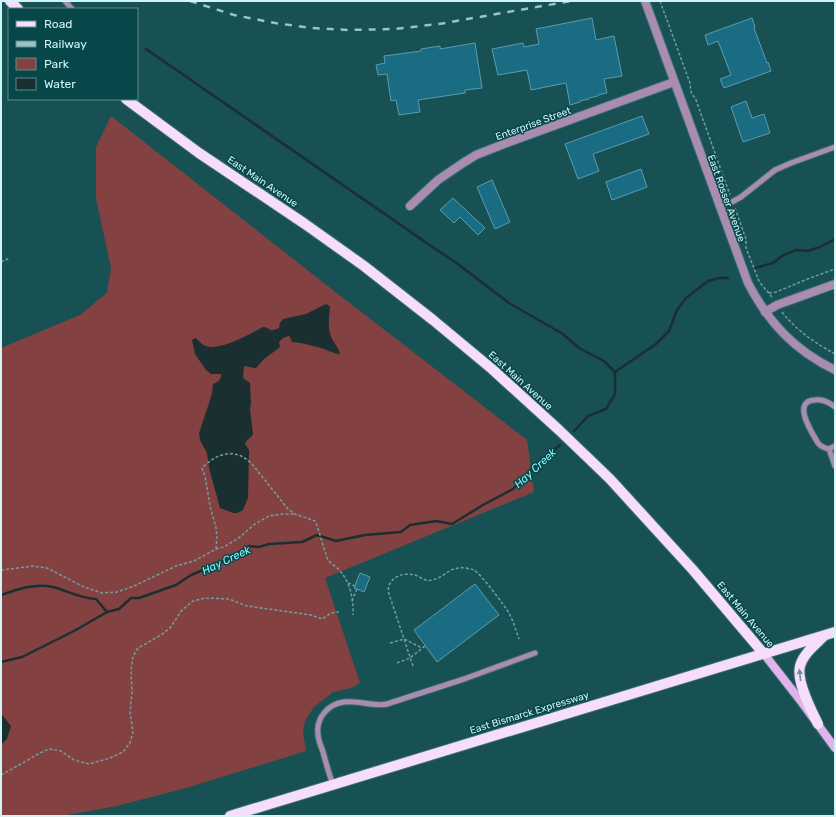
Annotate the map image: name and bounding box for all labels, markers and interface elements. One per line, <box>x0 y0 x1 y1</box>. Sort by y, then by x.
legend <box>8 8 138 100</box>
text: Road <box>44 17 72 31</box>
text: Railway <box>44 37 87 51</box>
text: Park <box>44 57 70 71</box>
text: Water <box>44 77 76 91</box>
street label: Enterprise Street <box>494 105 573 143</box>
street label: East Rosser Avenue <box>705 153 748 244</box>
street label: East Main Avenue <box>225 154 300 210</box>
street label: East Main Avenue <box>486 349 555 413</box>
water label: Hay Creek <box>512 446 559 491</box>
water label: Hay Creek <box>200 543 253 578</box>
street label: East Main Avenue <box>714 579 776 650</box>
one-way arrow <box>797 669 803 681</box>
street label: East Bismarck Expressway <box>468 689 591 737</box>

